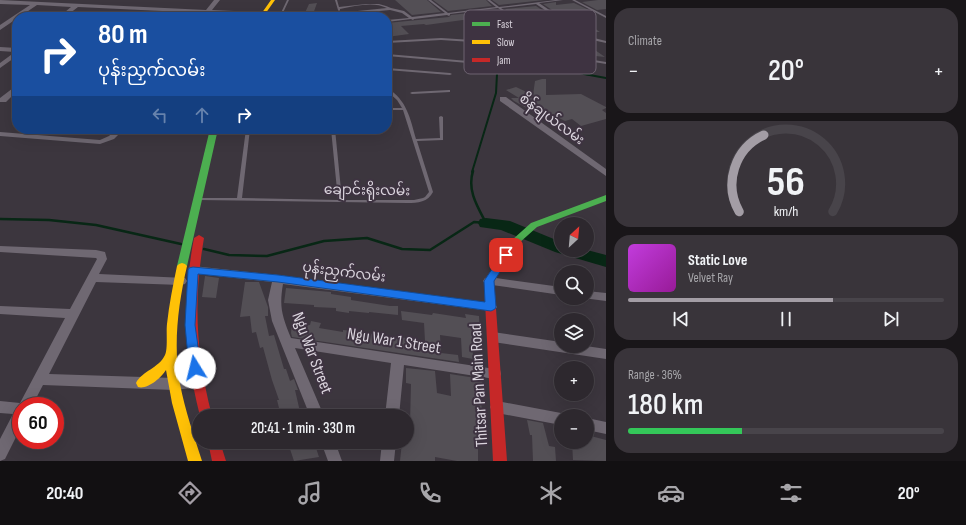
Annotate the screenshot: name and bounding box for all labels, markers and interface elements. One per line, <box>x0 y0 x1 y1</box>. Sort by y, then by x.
legend <box>464 10 596 74</box>
text: 80 m <box>98 18 147 51</box>
text: Fast <box>497 18 513 31</box>
icon: right <box>32 28 84 80</box>
text: Climate <box>628 33 662 49</box>
text: Slow <box>497 36 514 49</box>
text: 20° <box>768 53 804 89</box>
text: Jam <box>496 54 511 67</box>
text: − <box>628 58 639 85</box>
text: + <box>933 58 944 85</box>
text: ပုန်းညှက်လမ်း <box>98 60 206 81</box>
street label: စိန်ချယ်လမ်း <box>514 88 589 151</box>
icon: left <box>149 104 171 126</box>
icon: ahead <box>191 104 213 126</box>
icon: right <box>233 104 255 126</box>
text: 56 <box>767 158 805 207</box>
street label: ချောင်းရိုးလမ်း <box>324 179 410 202</box>
text: km/h <box>774 202 798 219</box>
north arrow <box>554 217 594 257</box>
map controls <box>554 217 594 449</box>
pin <box>489 238 523 272</box>
icon: arrive <box>495 244 517 266</box>
text: Static Love <box>688 251 747 270</box>
street label: ပုန်းညှက်လမ်း <box>301 256 387 289</box>
button: search <box>554 265 594 305</box>
text: Velvet Ray <box>688 270 733 286</box>
icon: previous <box>670 308 692 330</box>
icon: pause <box>775 308 797 330</box>
icon: next <box>880 308 902 330</box>
street label: Ngu War Street <box>287 309 337 397</box>
button: layers <box>554 313 594 353</box>
street label: Thitsar Pan Main Road <box>466 323 492 447</box>
street label: Ngu War 1 Street <box>346 324 442 358</box>
position arrow <box>174 347 216 389</box>
button: + <box>554 361 594 401</box>
text: Range · 36% <box>628 367 682 383</box>
text: 180 km <box>628 387 703 423</box>
speed limit sign: 60 <box>12 397 64 449</box>
button: − <box>554 409 594 449</box>
text: 20:41 · 1 min · 330 m <box>251 419 355 438</box>
icon: directions <box>176 479 204 507</box>
icon: music <box>296 479 324 507</box>
icon: phone <box>416 479 444 507</box>
icon: climate <box>537 479 565 507</box>
icon: car <box>657 479 685 507</box>
icon: filters <box>777 479 805 507</box>
text: 20:40 <box>46 483 83 504</box>
text: 20° <box>898 483 920 504</box>

